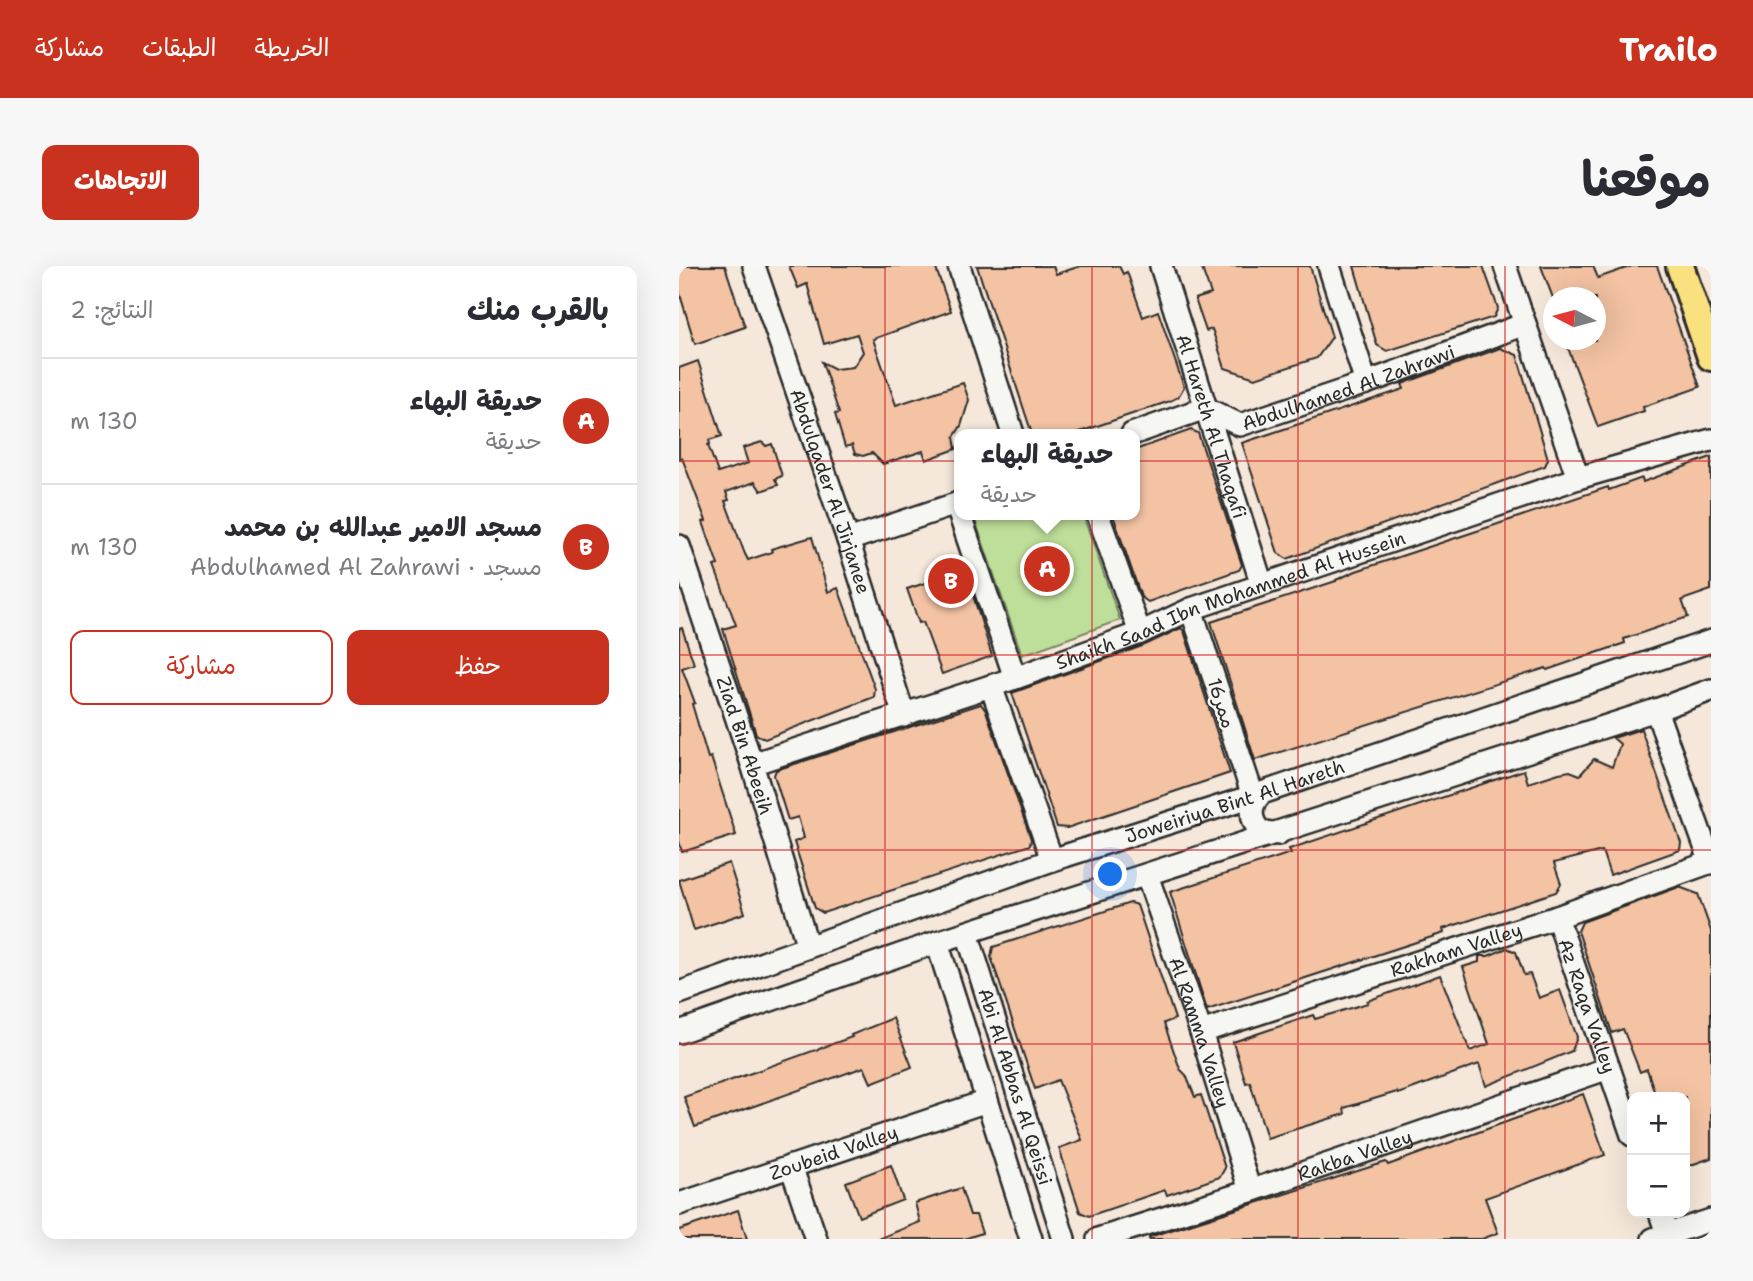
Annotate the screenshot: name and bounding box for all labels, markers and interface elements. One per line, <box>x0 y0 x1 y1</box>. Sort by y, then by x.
text: Trailo <box>1619 27 1718 72</box>
text: مشاركة <box>35 32 104 64</box>
text: الطبقات <box>142 32 217 64</box>
text: الخريطة <box>255 32 329 64</box>
button: الاتجاهات <box>42 145 199 220</box>
text: موقعنا <box>1581 146 1711 212</box>
north arrow <box>1543 287 1606 350</box>
text: بالقرب منك <box>467 289 609 330</box>
text: النتائج: 2 <box>70 295 153 325</box>
street label: Al Hareth Al Thaqafi <box>1170 331 1252 522</box>
street label: Abdulhamed Al Zahrawi <box>1239 339 1458 436</box>
text: حديقة البهاء <box>410 383 542 418</box>
street label: Abdulqader Al Jirjanee <box>784 386 876 597</box>
text: 130 m <box>70 406 138 436</box>
text: A <box>577 406 595 436</box>
text: حديقة <box>486 426 542 456</box>
popup <box>954 429 1140 520</box>
text: حديقة البهاء <box>981 436 1113 471</box>
text: حديقة <box>981 479 1037 509</box>
text: مسجد الامير عبدالله بن محمد <box>224 509 542 544</box>
street label: Shaikh Saad Ibn Mohammed Al Hussein <box>1052 525 1409 675</box>
text: 130 m <box>70 532 138 562</box>
text: B <box>579 532 593 562</box>
pin: A <box>1024 543 1070 595</box>
text: مسجد · Abdulhamed Al Zahrawi <box>190 552 542 582</box>
pin: B <box>928 555 974 607</box>
button: مشاركة <box>70 630 333 705</box>
button: حفظ <box>347 630 609 705</box>
street label: Ziad Bin Abeeih <box>710 673 779 818</box>
street label: ممر16 <box>1202 675 1241 731</box>
street label: Joweiriya Bint Al Hareth <box>1122 754 1348 849</box>
your location <box>1093 857 1127 891</box>
street label: Rakham Valley <box>1387 917 1525 983</box>
street label: Az Raqa Valley <box>1552 935 1622 1077</box>
street label: Al Ramma Valley <box>1163 954 1236 1111</box>
street label: Abi Al Abbas Al Qeissi <box>972 985 1058 1188</box>
map controls <box>1627 1092 1690 1218</box>
button: + <box>1627 1092 1690 1155</box>
street label: Zoubeid Valley <box>766 1120 901 1186</box>
street label: Rakba Valley <box>1294 1124 1416 1187</box>
button: − <box>1627 1155 1690 1218</box>

